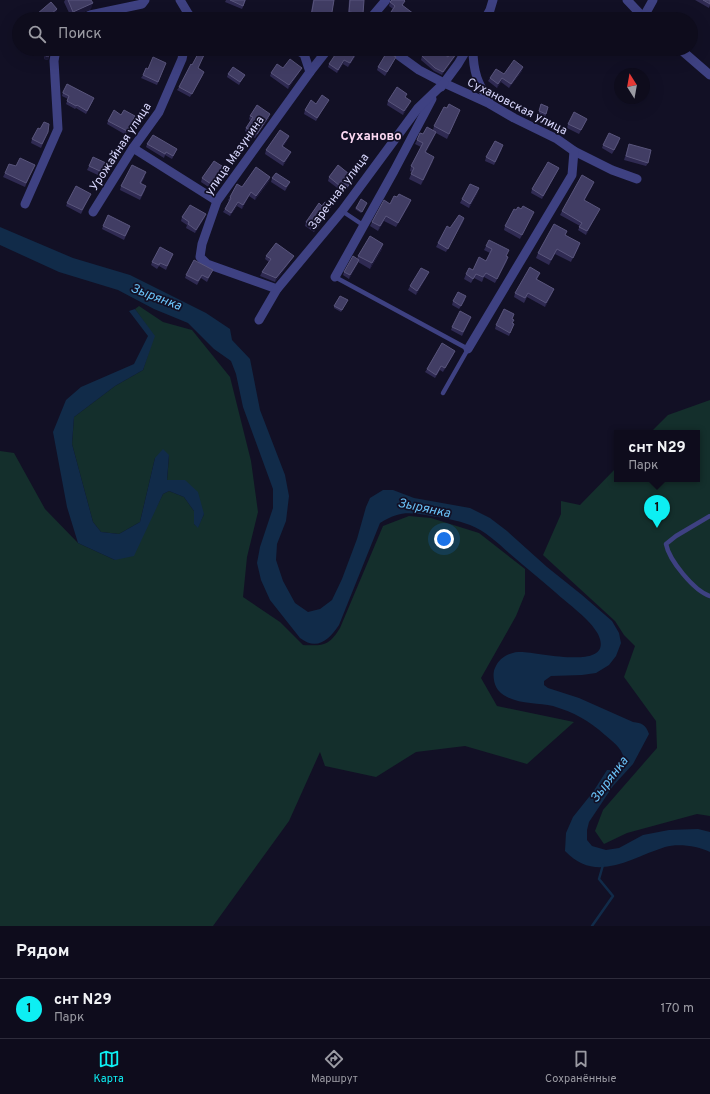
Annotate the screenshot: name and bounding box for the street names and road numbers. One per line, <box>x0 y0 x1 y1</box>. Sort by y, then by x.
street label: Сухановская улица <box>464 75 570 139</box>
street label: Урожайная улица <box>86 100 156 194</box>
street label: улица Мазунина <box>202 113 268 199</box>
street label: Заречная улица <box>305 150 373 234</box>

